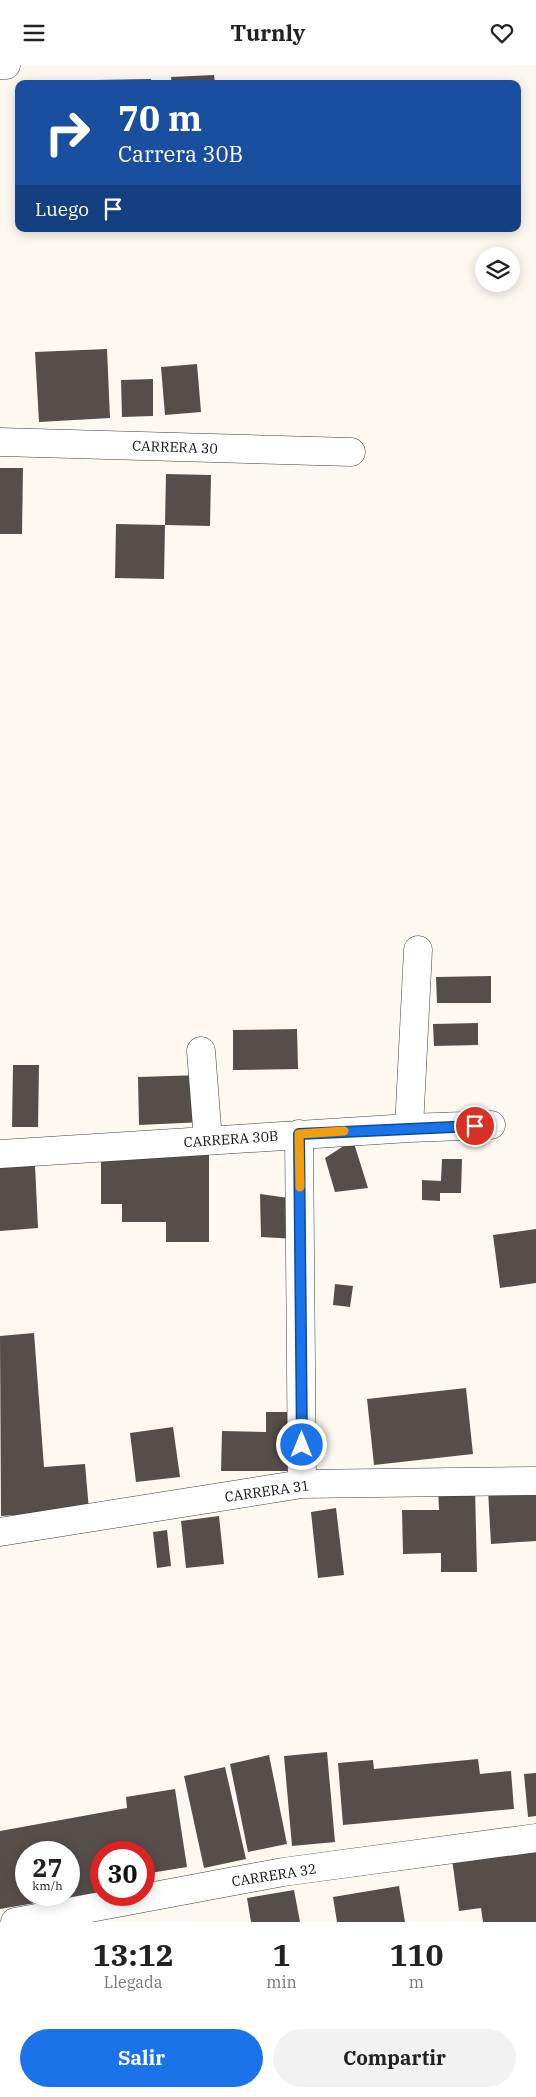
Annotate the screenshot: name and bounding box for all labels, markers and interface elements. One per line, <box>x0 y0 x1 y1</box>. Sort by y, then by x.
text: Turnly <box>231 18 305 47</box>
icon: menu <box>20 19 48 47</box>
icon: heart <box>488 19 516 47</box>
text: 70 m <box>118 95 202 141</box>
icon: right <box>35 100 100 165</box>
text: Carrera 30B <box>118 139 243 168</box>
icon: arrive <box>99 195 127 223</box>
text: Luego <box>35 197 89 221</box>
map controls <box>475 247 520 292</box>
button: layers <box>475 247 520 292</box>
street label: CARRERA 30 <box>132 437 218 457</box>
pin <box>454 1105 496 1147</box>
icon: arrive <box>461 1112 489 1140</box>
street label: CARRERA 30B <box>183 1127 279 1151</box>
position arrow <box>275 1418 327 1470</box>
street label: CARRERA 31 <box>223 1476 311 1506</box>
speed limit sign: 30 <box>90 1841 155 1906</box>
text: 27 <box>32 1851 63 1884</box>
street label: CARRERA 32 <box>230 1859 318 1891</box>
text: km/h <box>32 1878 63 1893</box>
text: 13:12 <box>93 1935 174 1974</box>
text: 1 <box>273 1935 291 1974</box>
text: 110 <box>389 1935 443 1974</box>
text: Llegada <box>104 1972 163 1992</box>
text: min <box>266 1972 297 1992</box>
text: m <box>409 1972 424 1992</box>
button: Salir <box>20 2029 263 2087</box>
button: Compartir <box>273 2029 516 2087</box>

